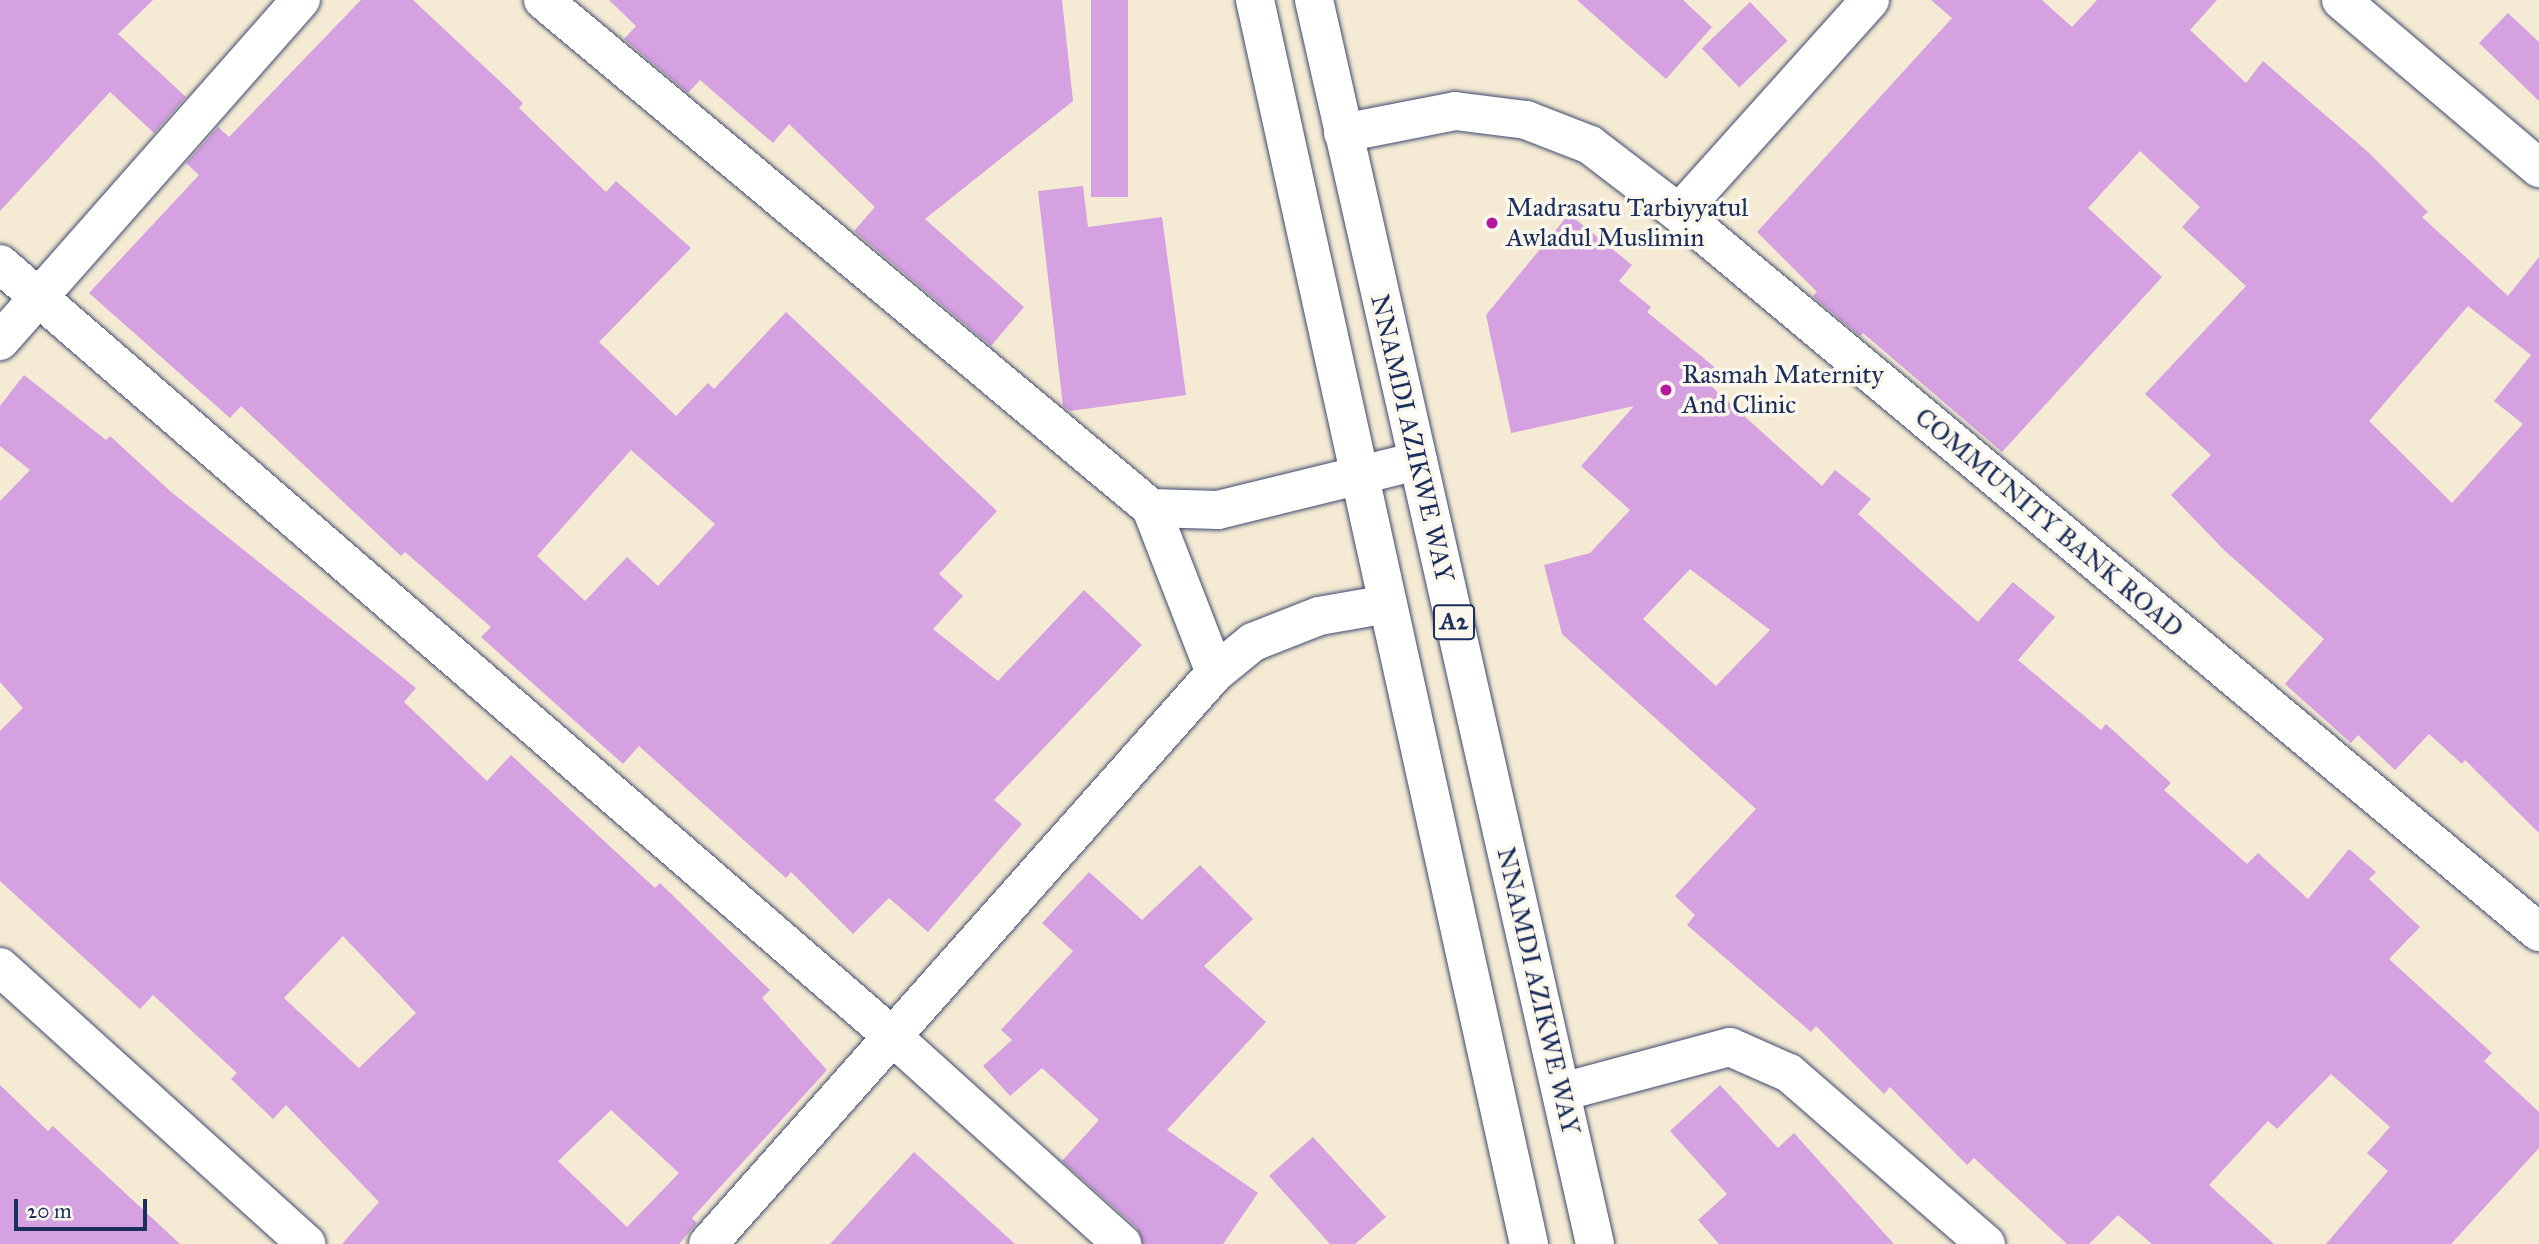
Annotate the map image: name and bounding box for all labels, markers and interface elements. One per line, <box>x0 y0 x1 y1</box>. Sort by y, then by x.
place label: Madrasatu Tarbiyyatul Awladul Muslimin <box>1506 192 1748 254</box>
marker: Madrasatu Tarbiyyatul Awladul Muslimin <box>1484 215 1500 231</box>
street label: NNAMDI AZIKWE WAY <box>1364 291 1460 585</box>
place label: Rasmah Maternity And Clinic <box>1682 359 1884 420</box>
marker: Rasmah Maternity And Clinic <box>1656 380 1676 400</box>
street label: COMMUNITY BANK ROAD <box>1909 402 2189 644</box>
road number: A2 <box>1433 602 1475 642</box>
street label: NNAMDI AZIKWE WAY <box>1490 844 1586 1138</box>
scale bar <box>18 1184 150 1228</box>
text: 20 m <box>27 1198 72 1224</box>

